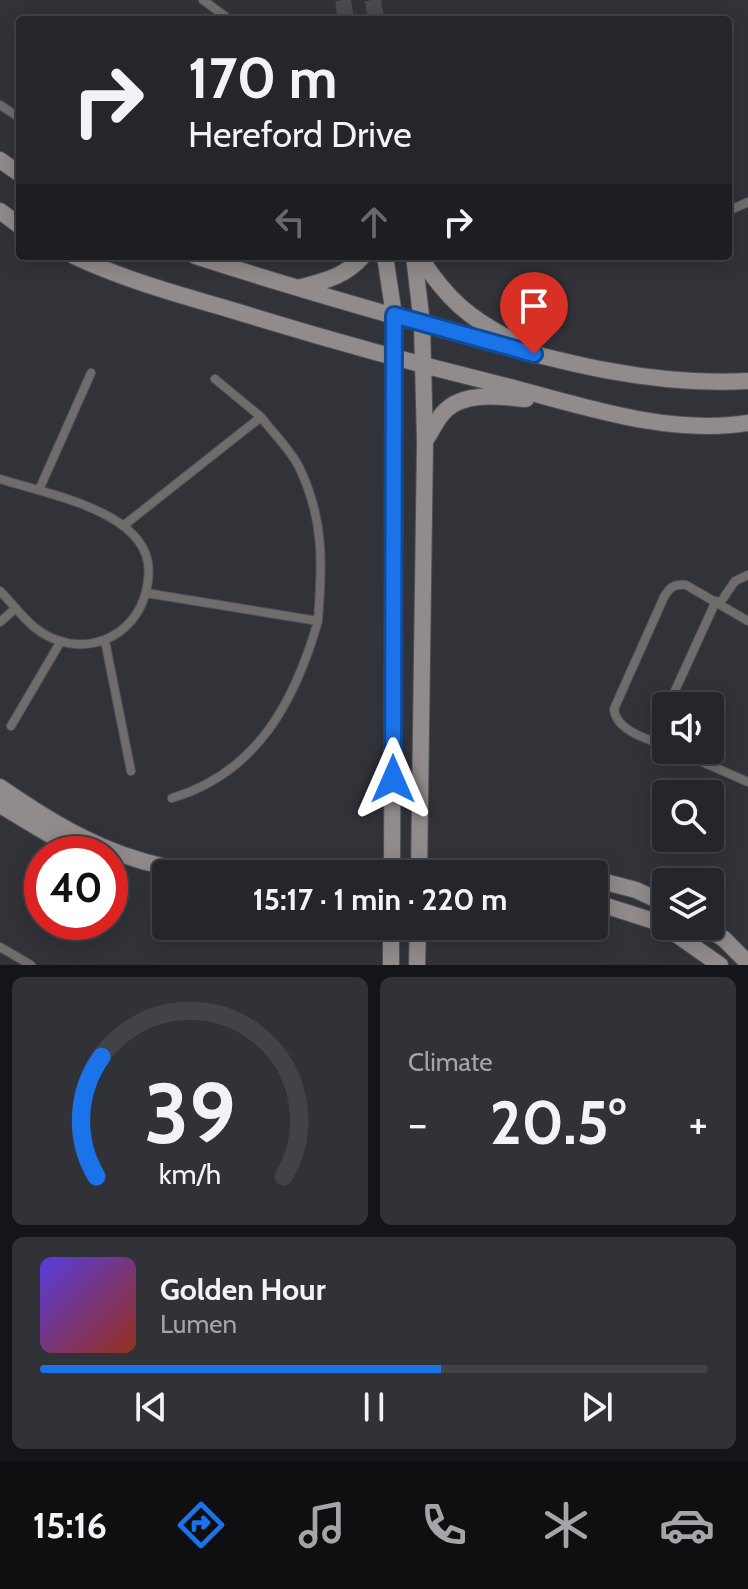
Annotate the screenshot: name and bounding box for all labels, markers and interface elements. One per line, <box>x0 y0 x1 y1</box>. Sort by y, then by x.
text: 170 m <box>188 44 338 112</box>
icon: right <box>56 48 160 152</box>
text: Hereford Drive <box>188 112 412 156</box>
icon: left <box>268 200 312 244</box>
icon: ahead <box>352 200 396 244</box>
icon: right <box>436 200 480 244</box>
pin <box>500 272 568 354</box>
icon: arrive <box>512 284 556 328</box>
map controls <box>652 692 724 940</box>
button: sound <box>652 692 724 764</box>
position arrow <box>351 737 435 821</box>
button: search <box>652 780 724 852</box>
speed limit sign: 40 <box>24 836 128 940</box>
button: layers <box>652 868 724 940</box>
text: 15:17 · 1 min · 220 m <box>253 881 507 918</box>
text: Climate <box>408 1046 493 1078</box>
text: 39 <box>144 1063 236 1164</box>
text: 20.5° <box>490 1086 626 1159</box>
text: − <box>408 1097 427 1150</box>
text: + <box>689 1097 708 1150</box>
text: km/h <box>159 1156 221 1191</box>
text: Golden Hour <box>160 1271 326 1308</box>
text: Lumen <box>160 1308 237 1340</box>
icon: previous <box>129 1385 173 1429</box>
icon: pause <box>352 1385 396 1429</box>
icon: next <box>575 1385 619 1429</box>
icon: directions <box>173 1497 229 1553</box>
icon: music <box>294 1497 350 1553</box>
icon: phone <box>416 1497 472 1553</box>
icon: climate <box>538 1497 594 1553</box>
icon: car <box>659 1497 715 1553</box>
text: 15:16 <box>33 1503 107 1547</box>

